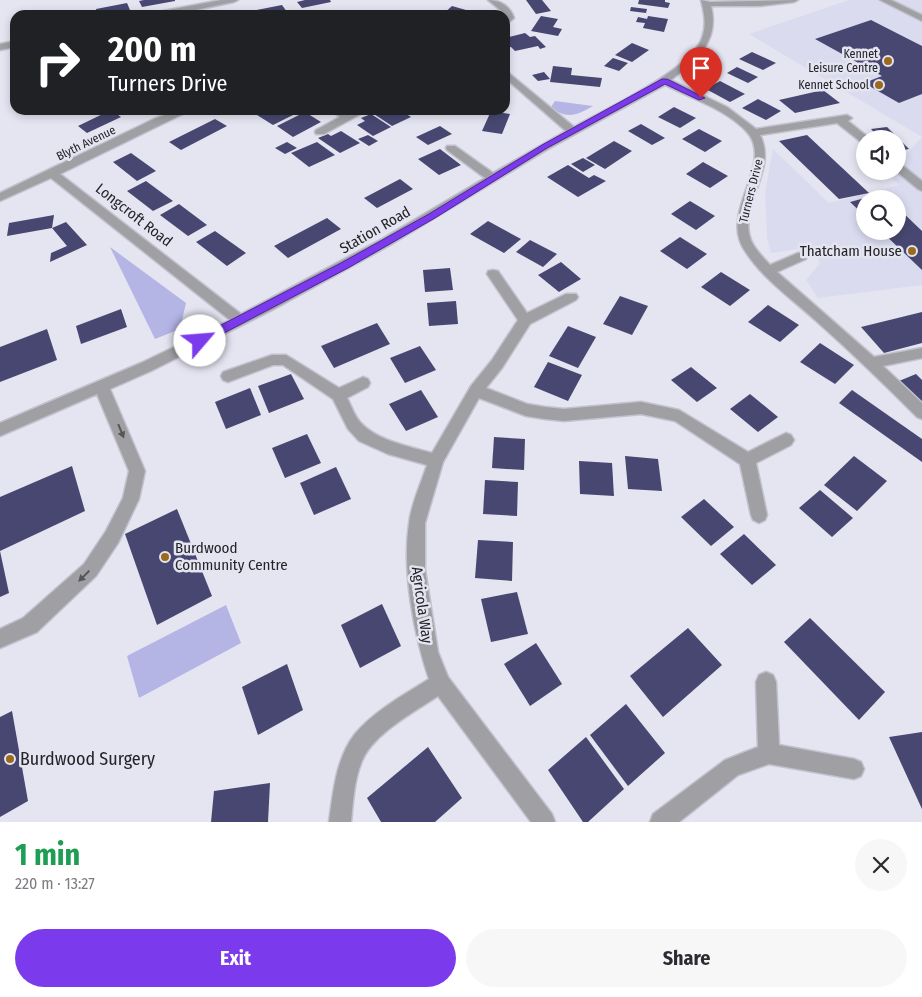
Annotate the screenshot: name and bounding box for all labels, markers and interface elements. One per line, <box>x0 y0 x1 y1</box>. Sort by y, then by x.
text: 200 m <box>108 28 196 70</box>
icon: right <box>25 30 90 95</box>
pin <box>680 47 722 98</box>
place label: Kennet Leisure Centre <box>808 47 878 75</box>
icon: arrive <box>687 54 715 82</box>
marker: Kennet Leisure Centre <box>882 55 894 67</box>
text: Turners Drive <box>108 70 227 97</box>
place label: Kennet School <box>798 78 869 92</box>
marker: Kennet School <box>873 79 885 91</box>
street label: Blyth Avenue <box>54 123 118 163</box>
map controls <box>856 130 906 240</box>
button: sound <box>856 130 906 180</box>
street label: Turners Drive <box>736 158 766 224</box>
street label: Longcroft Road <box>92 180 176 250</box>
button: search <box>856 190 906 240</box>
street label: Station Road <box>336 203 414 257</box>
place label: Thatcham House <box>800 242 902 260</box>
marker: Thatcham House <box>906 245 918 257</box>
position arrow <box>173 314 225 366</box>
one-way arrow <box>117 424 125 438</box>
place label: Burdwood Community Centre <box>175 539 288 574</box>
marker: Burdwood Community Centre <box>159 551 171 563</box>
street label: Agricola Way <box>408 565 436 645</box>
one-way arrow <box>78 570 90 582</box>
place label: Burdwood Surgery <box>20 748 155 770</box>
marker: Burdwood Surgery <box>4 753 16 765</box>
text: 1 min <box>15 837 80 873</box>
button: close <box>855 839 907 891</box>
text: 220 m · 13:27 <box>15 874 95 893</box>
button: Exit <box>15 929 456 987</box>
button: Share <box>466 929 907 987</box>

